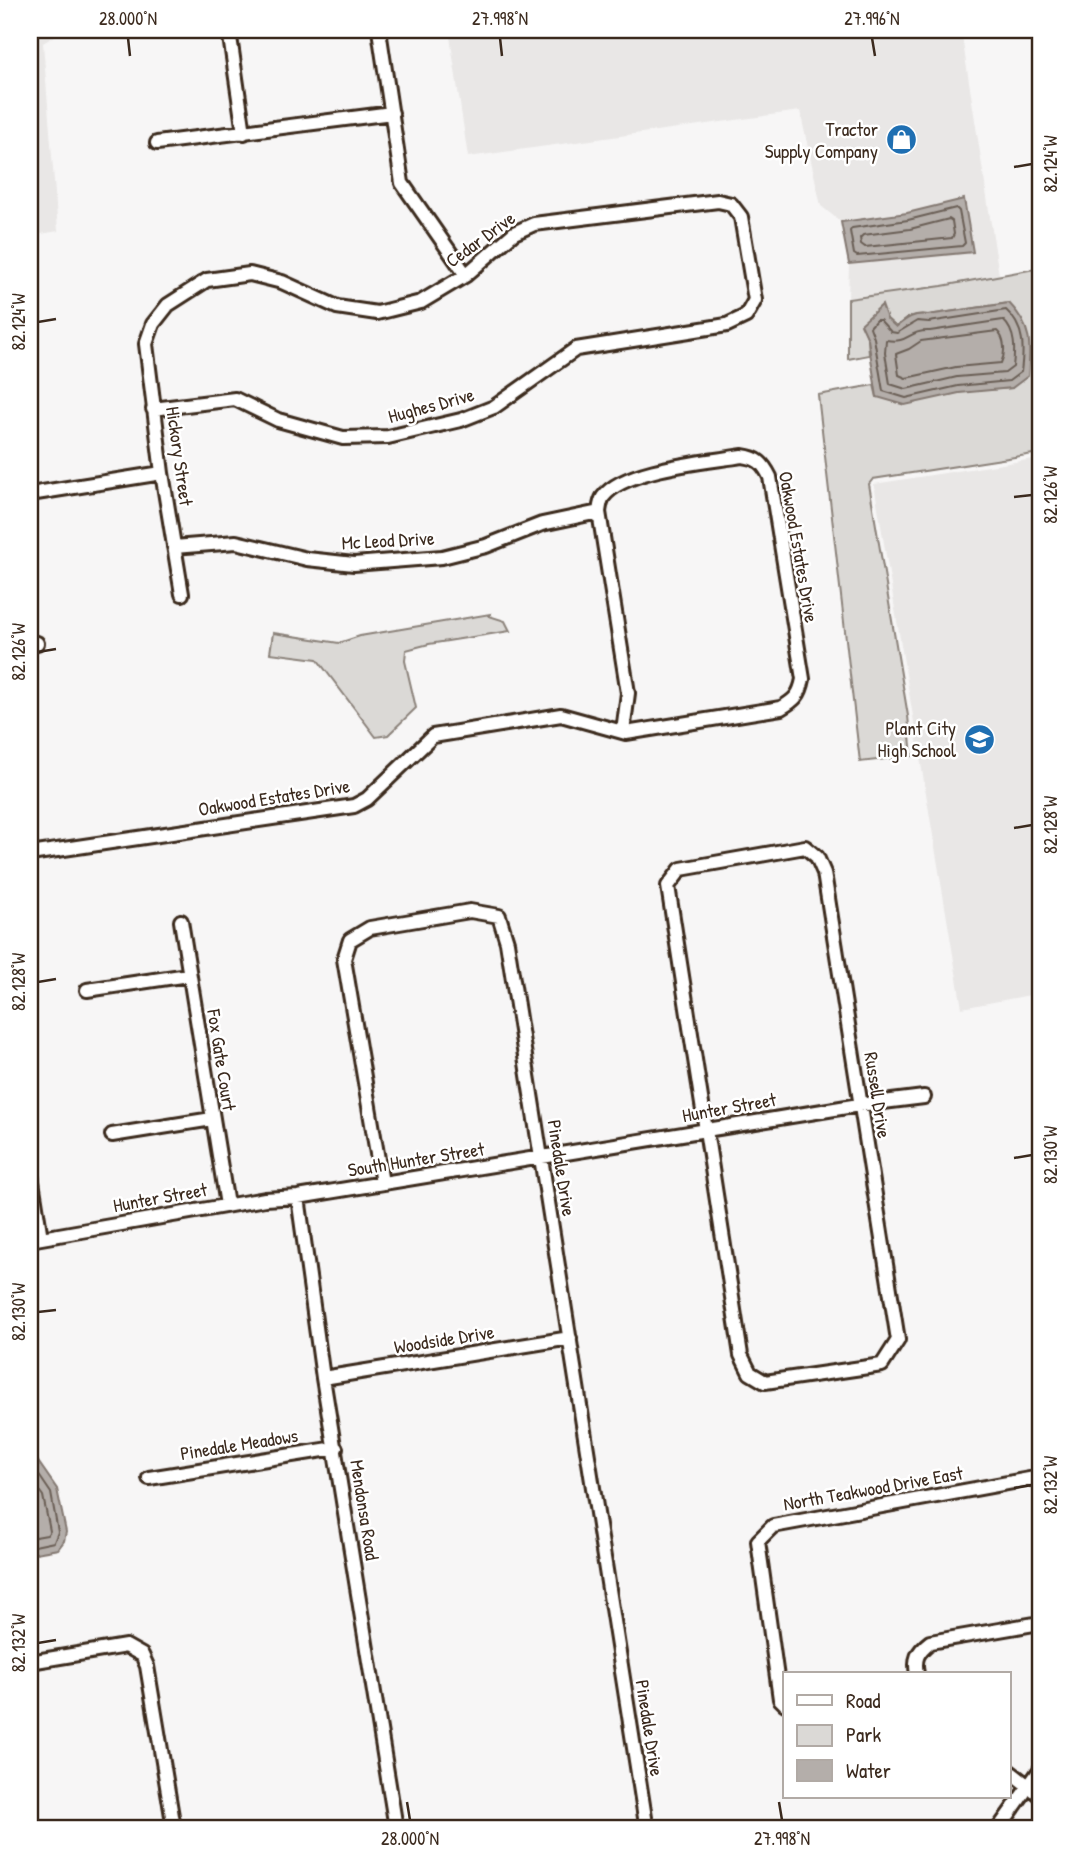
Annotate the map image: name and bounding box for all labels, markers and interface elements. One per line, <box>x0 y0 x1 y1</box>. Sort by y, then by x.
text: 28.000°N <box>99 6 157 31</box>
text: 27.998°N <box>472 6 528 31</box>
text: 27.996°N <box>844 6 900 31</box>
place label: Tractor Supply Company <box>765 116 879 164</box>
shop icon: Tractor Supply Company <box>884 123 918 157</box>
text: 82.124°W <box>1038 135 1063 193</box>
street label: Cedar Drive <box>440 205 520 273</box>
text: 82.124°W <box>6 293 31 351</box>
street label: Hughes Drive <box>385 381 477 429</box>
street label: Hickory Street <box>160 405 200 508</box>
text: 82.126°W <box>1038 466 1063 524</box>
street label: Oakwood Estates Drive <box>773 469 825 625</box>
street label: Mc Leod Drive <box>341 525 435 555</box>
text: 82.126°W <box>6 623 31 681</box>
place label: Plant City High School <box>878 715 957 763</box>
school or university icon: Plant City High School <box>962 722 996 756</box>
street label: Oakwood Estates Drive <box>196 772 352 822</box>
text: 82.128°W <box>1038 796 1063 854</box>
text: 82.128°W <box>6 953 31 1011</box>
street label: Fox Gate Court <box>201 1006 243 1113</box>
street label: Russell Drive <box>858 1050 898 1140</box>
street label: Hunter Street <box>680 1086 779 1128</box>
street label: Pinedale Drive <box>542 1118 583 1218</box>
text: 82.130°W <box>1038 1126 1063 1184</box>
street label: South Hunter Street <box>346 1135 487 1183</box>
street label: Hunter Street <box>111 1176 210 1218</box>
text: 82.130°W <box>6 1283 31 1341</box>
street label: Woodside Drive <box>392 1318 496 1360</box>
street label: Pinedale Meadows <box>178 1422 300 1466</box>
text: 82.132°W <box>1038 1456 1063 1514</box>
street label: Mendonsa Road <box>344 1458 386 1563</box>
street label: North Teakwood Drive East <box>781 1459 965 1517</box>
text: 82.132°W <box>6 1614 31 1672</box>
legend <box>783 1672 1010 1798</box>
street label: Pinedale Drive <box>630 1678 671 1778</box>
text: Road <box>846 1686 880 1715</box>
text: Park <box>846 1720 881 1749</box>
text: Water <box>846 1756 891 1785</box>
text: 28.000°N <box>381 1826 439 1851</box>
text: 27.998°N <box>754 1826 810 1851</box>

